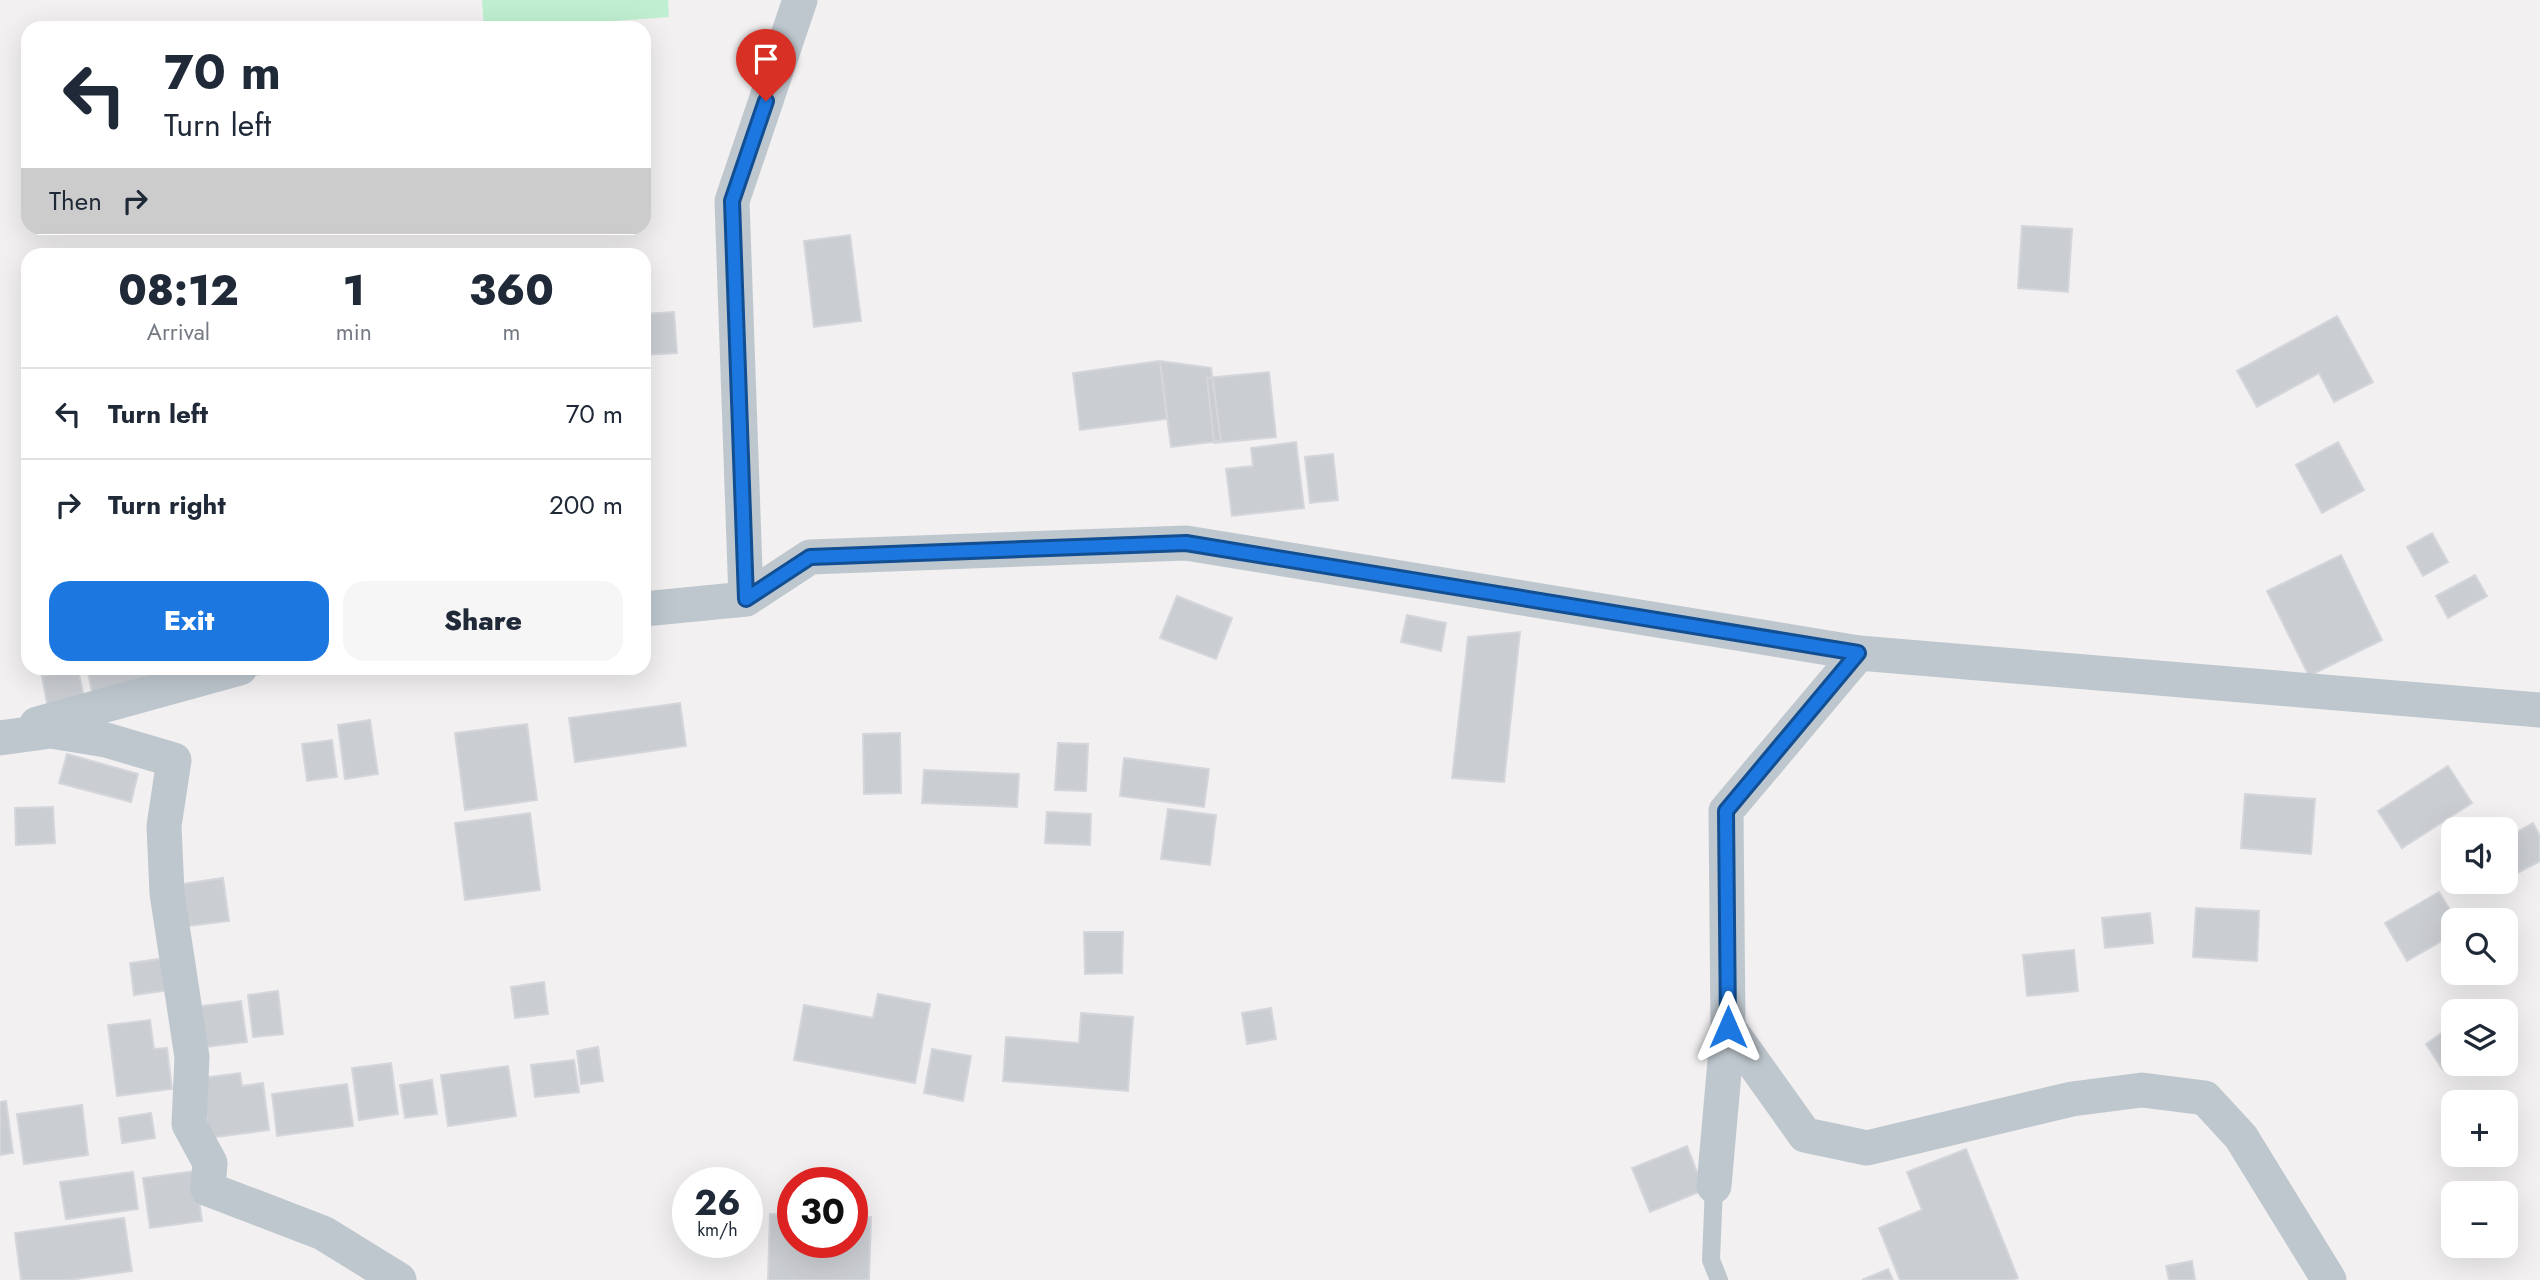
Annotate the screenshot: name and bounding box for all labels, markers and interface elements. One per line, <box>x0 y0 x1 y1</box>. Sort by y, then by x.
pin <box>736 29 796 101</box>
text: 70 m <box>164 37 281 107</box>
icon: arrive <box>747 40 785 78</box>
icon: left <box>49 49 140 140</box>
text: Turn left <box>164 102 271 148</box>
text: Then <box>49 182 102 220</box>
icon: right <box>116 182 154 220</box>
text: 08:12 <box>118 260 239 321</box>
text: 1 <box>343 260 365 321</box>
text: 360 <box>469 260 554 321</box>
text: Arrival <box>147 315 210 349</box>
text: min <box>336 315 372 349</box>
text: m <box>502 315 520 349</box>
icon: left <box>49 395 87 433</box>
text: Turn left <box>108 395 208 433</box>
text: 70 m <box>566 395 623 433</box>
icon: right <box>49 486 87 524</box>
text: Turn right <box>108 486 226 524</box>
text: 200 m <box>549 486 623 524</box>
button: Exit <box>49 581 329 661</box>
button: Share <box>343 581 623 661</box>
map controls <box>2441 817 2518 1258</box>
button: sound <box>2441 817 2518 894</box>
button: search <box>2441 908 2518 985</box>
position arrow <box>1691 990 1765 1064</box>
button: layers <box>2441 999 2518 1076</box>
button: + <box>2441 1090 2518 1167</box>
speed limit sign: 30 <box>777 1167 868 1258</box>
text: 26 <box>694 1178 741 1228</box>
button: − <box>2441 1181 2518 1258</box>
text: km/h <box>697 1217 738 1243</box>

